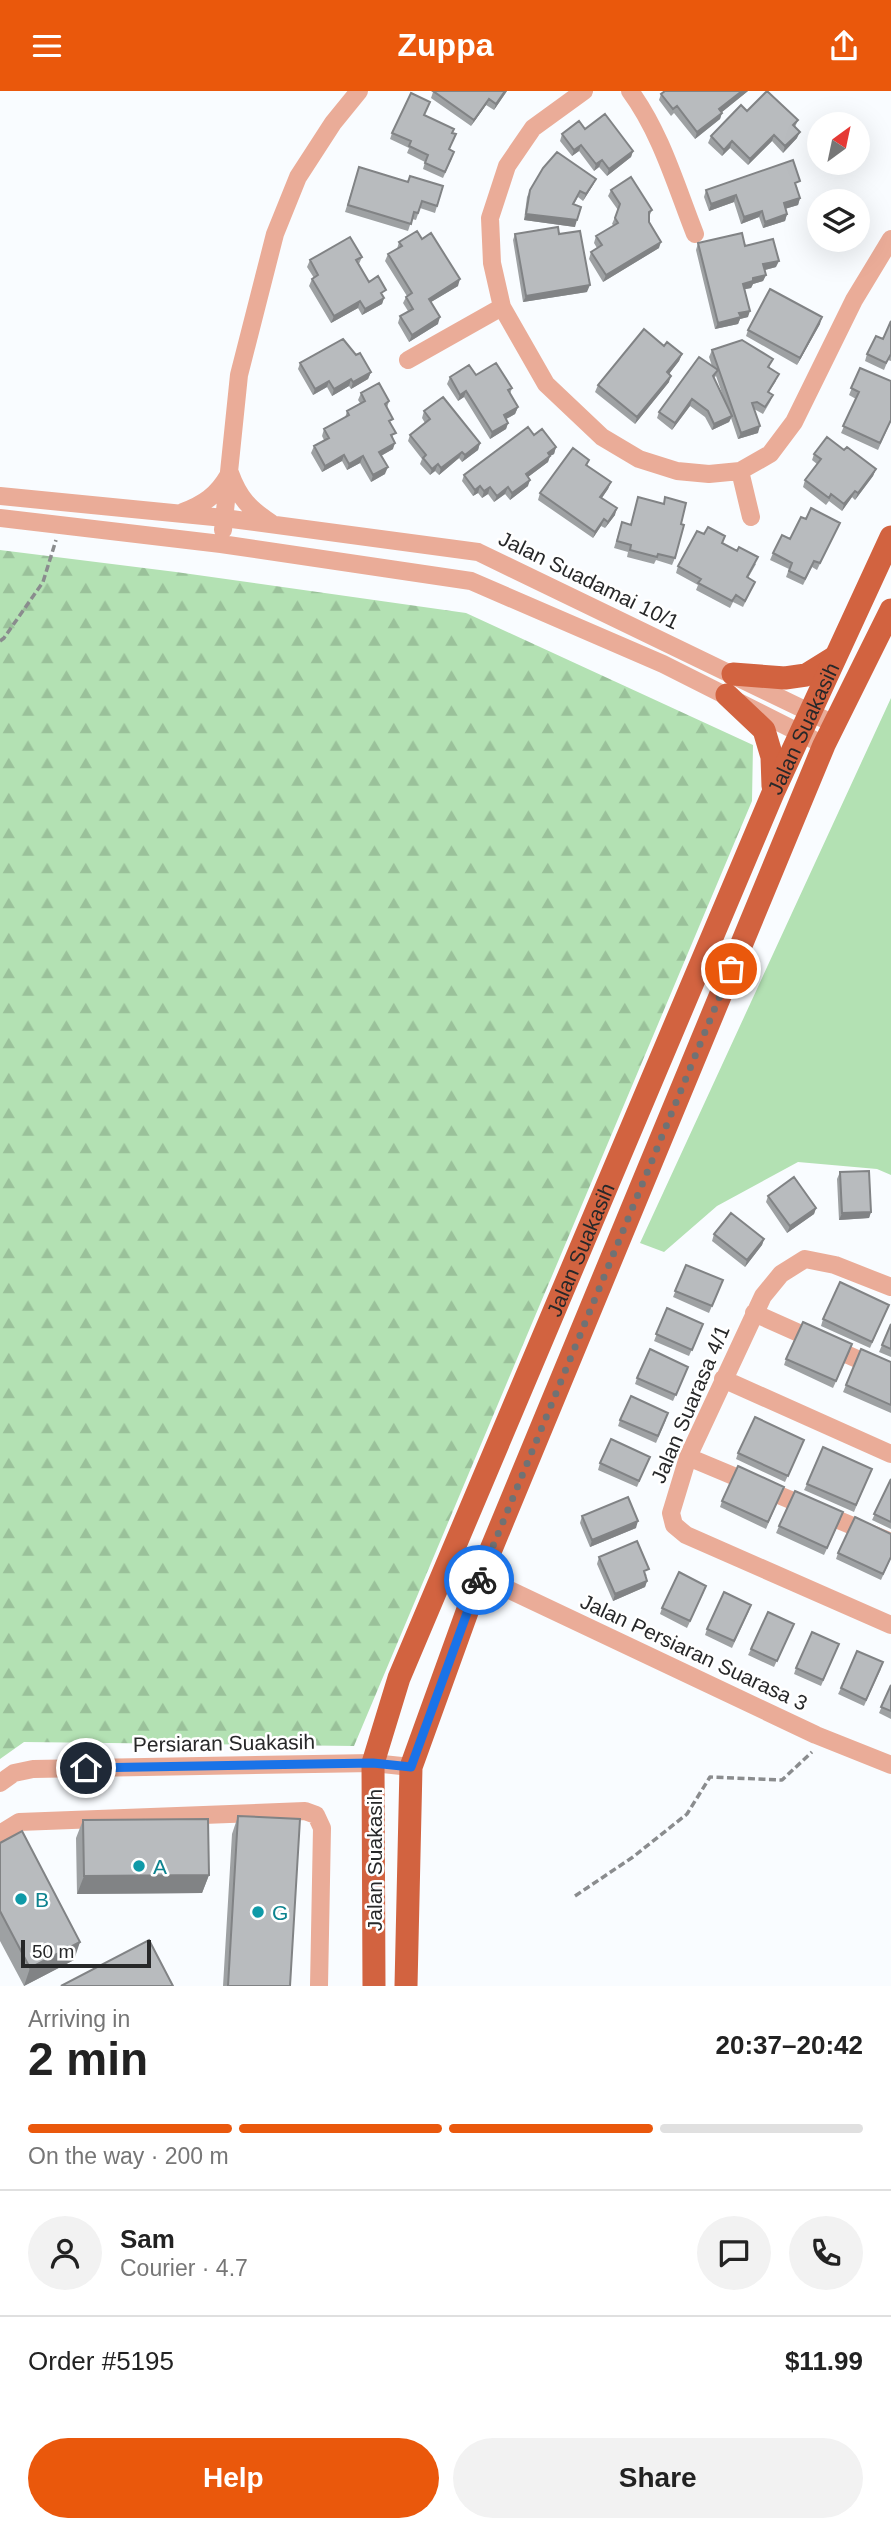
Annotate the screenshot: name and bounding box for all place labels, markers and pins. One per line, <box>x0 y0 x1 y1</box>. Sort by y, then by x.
pin <box>701 939 761 999</box>
pin <box>56 1738 116 1798</box>
place label: A <box>153 1855 167 1878</box>
marker: A <box>131 1858 147 1874</box>
place label: B <box>35 1888 49 1911</box>
marker: B <box>13 1891 29 1907</box>
place label: G <box>272 1901 288 1924</box>
marker: G <box>250 1904 266 1920</box>

